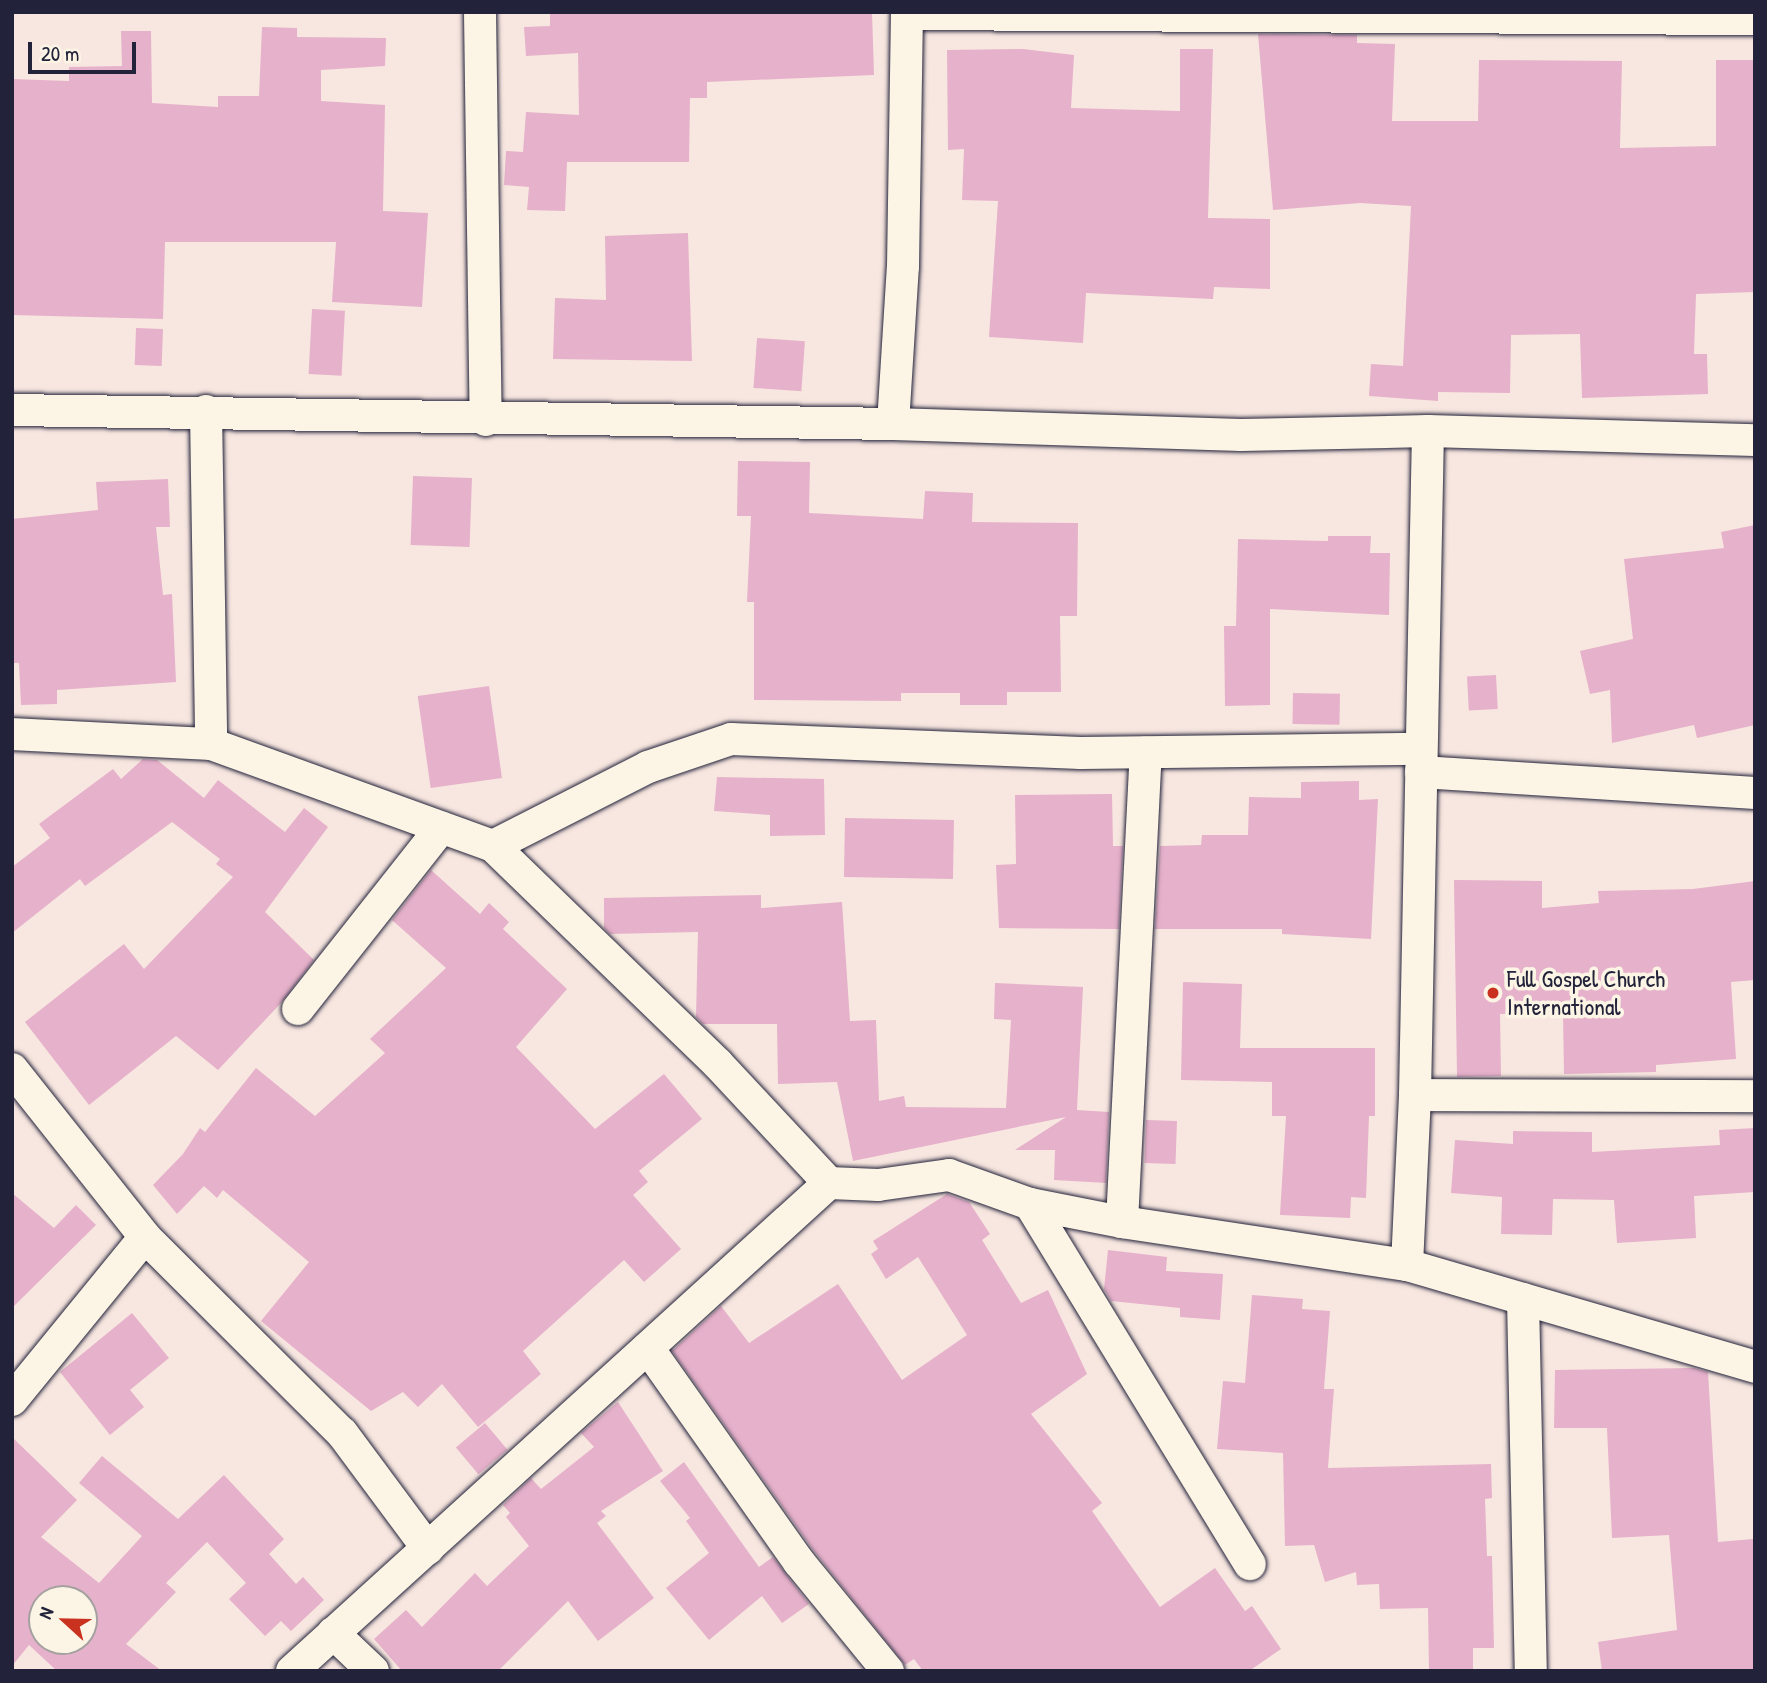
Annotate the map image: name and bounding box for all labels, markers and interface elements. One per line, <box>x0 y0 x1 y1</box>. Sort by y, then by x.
scale bar <box>32 28 140 72</box>
text: 20 m <box>41 39 79 68</box>
place label: Full Gospel Church International <box>1507 965 1665 1021</box>
marker: Full Gospel Church International <box>1485 985 1501 1001</box>
north arrow <box>28 1585 98 1655</box>
text: N <box>31 1603 59 1622</box>

